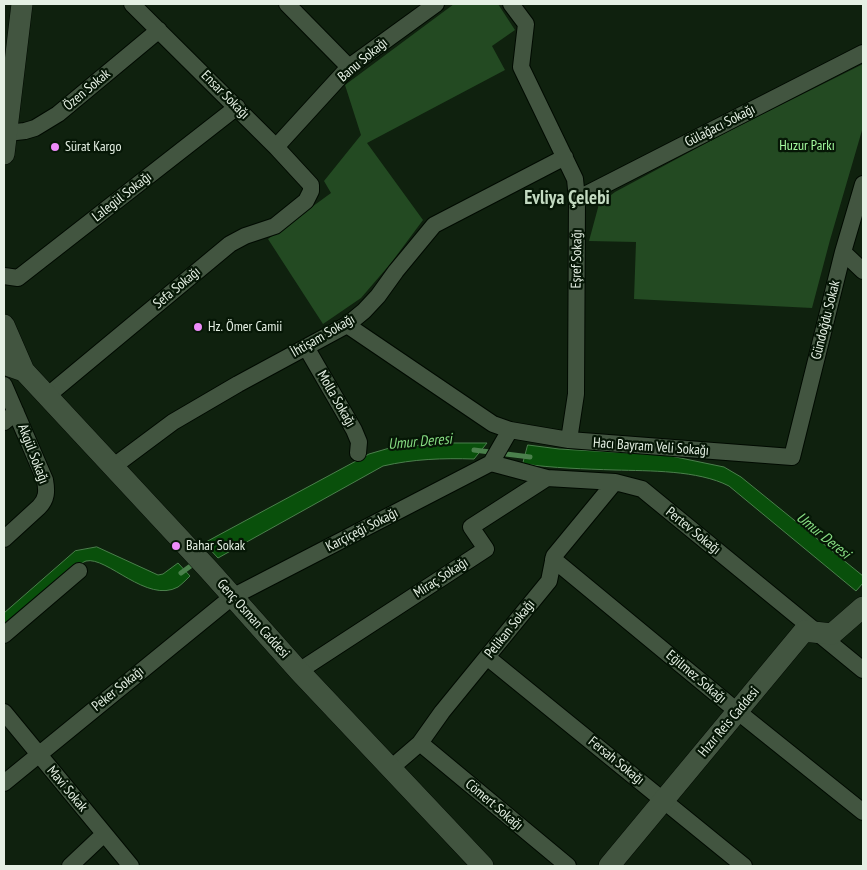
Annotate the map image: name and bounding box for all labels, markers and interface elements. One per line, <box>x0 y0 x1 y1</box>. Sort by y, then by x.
street label: Banu Sokağı <box>335 34 391 86</box>
street label: Özen Sokak <box>60 66 114 114</box>
street label: Ensar Sokağı <box>197 67 253 123</box>
street label: Gülağacı Sokağı <box>682 101 758 151</box>
park label: Huzur Parkı <box>779 138 835 154</box>
place label: Sürat Kargo <box>65 139 121 155</box>
marker: Sürat Kargo <box>49 141 61 153</box>
street label: Lalegül Sokağı <box>89 169 155 225</box>
district label: Evliya Çelebi <box>524 188 610 210</box>
street label: Eşref Sokağı <box>568 229 586 289</box>
street label: Sefa Sokağı <box>150 264 204 312</box>
street label: Gündoğdu Sokak <box>808 279 844 361</box>
street label: İhtişam Sokağı <box>288 311 358 361</box>
place label: Hz. Ömer Camii <box>208 319 282 335</box>
marker: Hz. Ömer Camii <box>192 321 204 333</box>
street label: Molla Sokağı <box>313 368 359 430</box>
street label: Akgül Sokağı <box>14 422 52 486</box>
water label: Umur Deresi <box>387 430 453 454</box>
street label: Hacı Bayram Veli Sokağı <box>593 435 709 459</box>
street label: Pertev Sokağı <box>662 504 724 558</box>
street label: Karçiçeği Sokağı <box>323 505 401 555</box>
water label: Umur Deresi <box>792 509 854 563</box>
place label: Bahar Sokak <box>186 538 245 554</box>
marker: Bahar Sokak <box>170 540 182 552</box>
street label: Miraç Sokağı <box>411 554 471 602</box>
street label: Genç Osman Caddesi <box>213 576 293 662</box>
street label: Pelikan Sokağı <box>481 596 539 662</box>
street label: Eğilmez Sokağı <box>663 647 729 707</box>
street label: Peker Sokağı <box>89 663 147 715</box>
street label: Hızır Reis Caddesi <box>695 684 763 760</box>
street label: Fersah Sokağı <box>585 733 647 789</box>
street label: Mavi Sokak <box>43 763 91 815</box>
street label: Cömert Sokağı <box>462 776 526 834</box>

